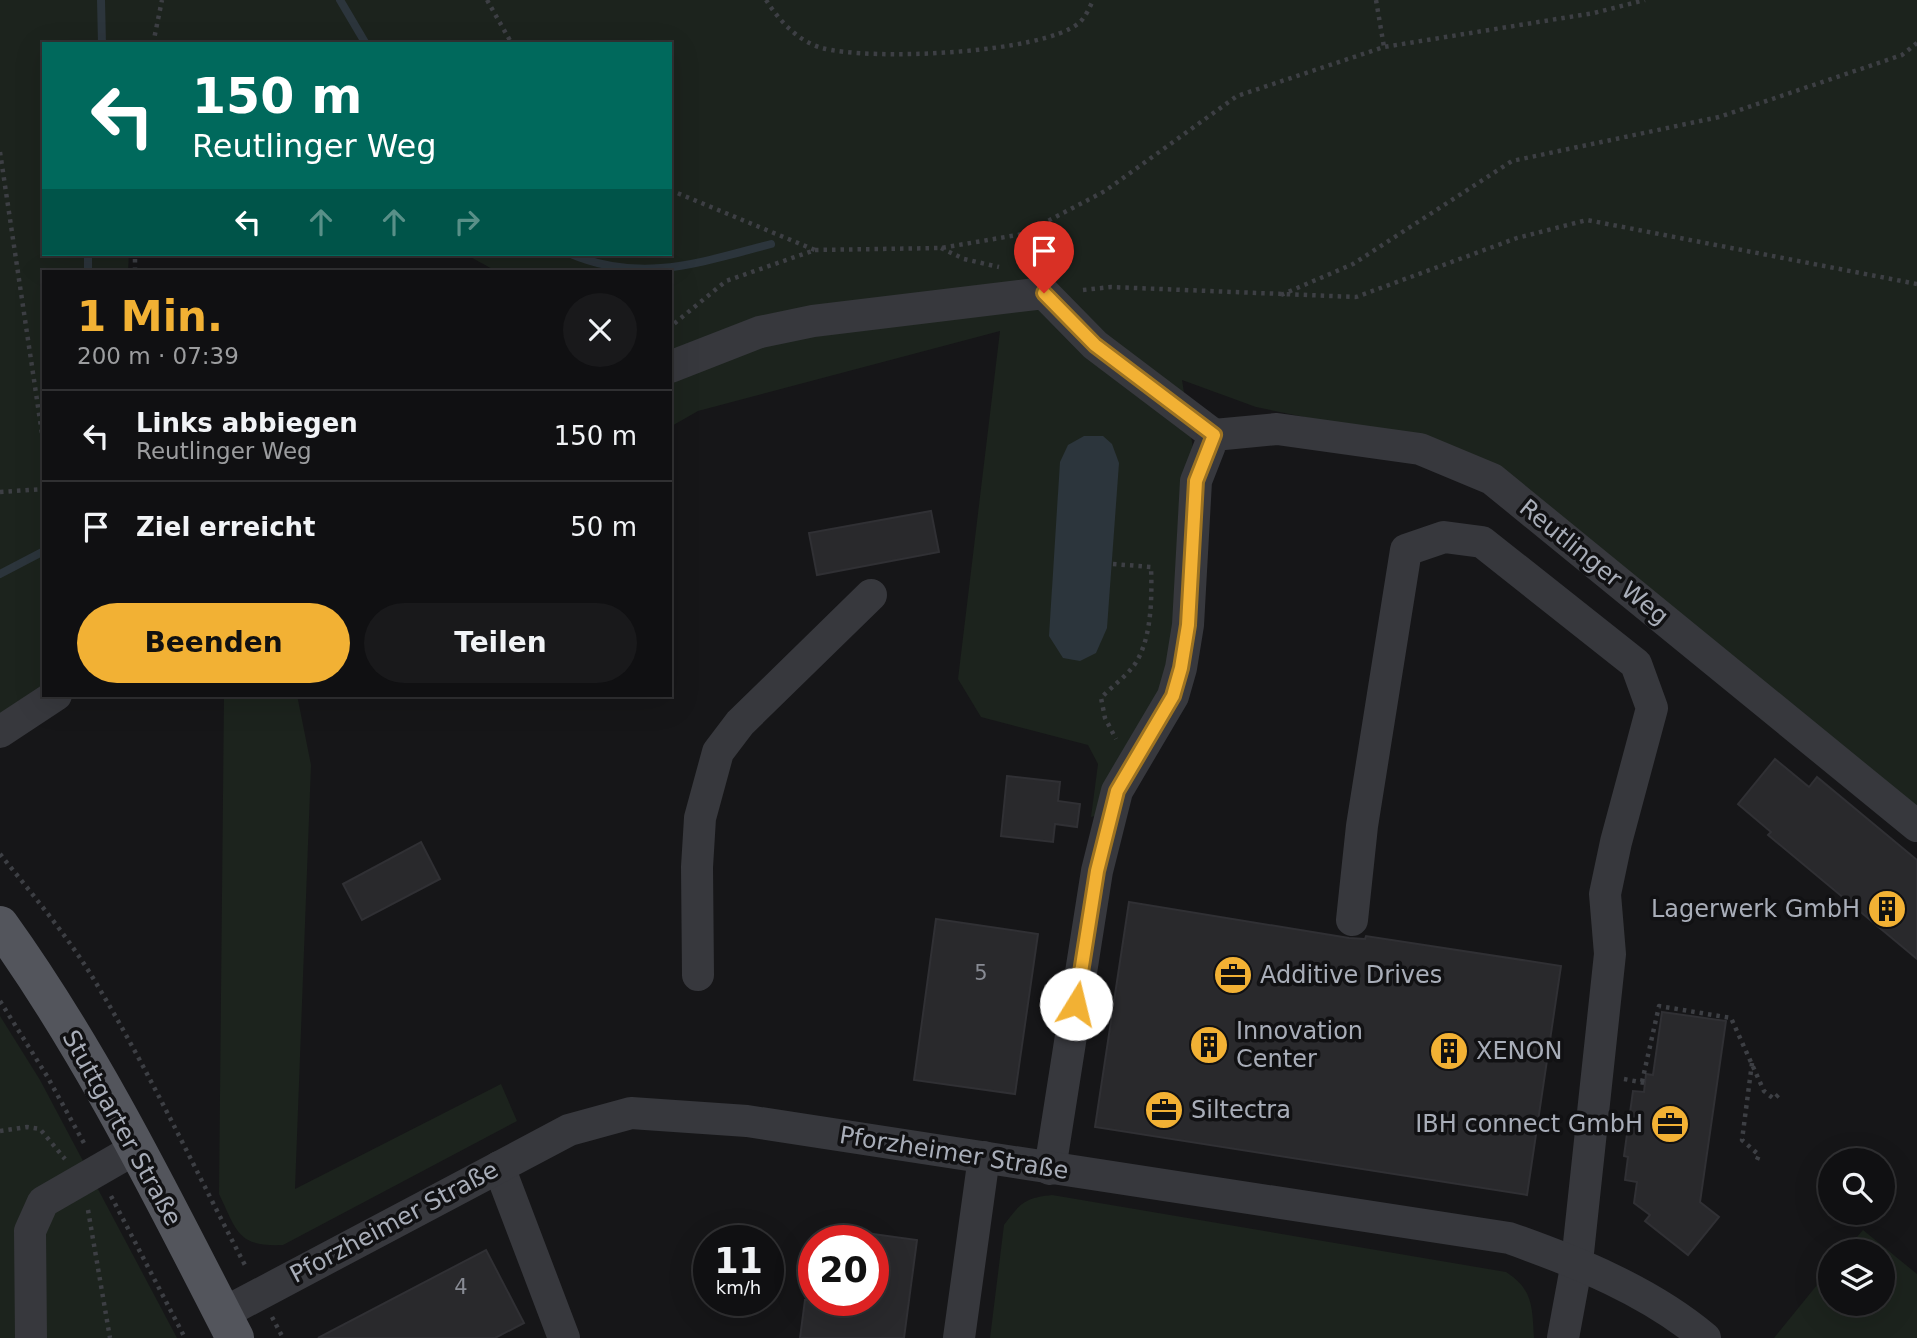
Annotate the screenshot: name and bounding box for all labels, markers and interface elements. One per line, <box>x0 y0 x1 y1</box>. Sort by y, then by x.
text: 150 m <box>192 68 362 125</box>
icon: left <box>77 70 168 161</box>
text: Reutlinger Weg <box>192 127 436 165</box>
icon: left <box>229 203 267 241</box>
icon: ahead <box>302 203 340 241</box>
icon: ahead <box>375 203 413 241</box>
icon: right <box>448 203 486 241</box>
pin <box>1014 221 1074 293</box>
icon: arrive <box>1025 232 1063 270</box>
text: 1 Min. <box>77 292 223 341</box>
button: close <box>563 293 637 367</box>
text: 200 m · 07:39 <box>77 343 239 369</box>
text: Links abbiegen <box>136 408 358 438</box>
icon: left <box>77 417 115 455</box>
text: 150 m <box>554 421 637 451</box>
text: Reutlinger Weg <box>136 438 312 464</box>
street label: Reutlinger Weg <box>1514 493 1674 631</box>
icon: arrive <box>77 508 115 546</box>
text: Ziel erreicht <box>136 512 316 542</box>
text: 50 m <box>570 512 637 542</box>
button: Beenden <box>77 603 350 683</box>
button: Teilen <box>364 603 637 683</box>
building icon: Lagerwerk GmbH <box>1866 888 1908 930</box>
place label: Lagerwerk GmbH <box>1651 895 1860 923</box>
office icon: Additive Drives <box>1212 954 1254 996</box>
house number: 5 <box>974 961 988 985</box>
place label: Additive Drives <box>1260 961 1442 989</box>
position arrow <box>1039 967 1113 1041</box>
place label: Innovation Center <box>1236 1017 1363 1073</box>
building icon: Innovation Center <box>1188 1024 1230 1066</box>
street label: Stuttgarter Straße <box>57 1025 187 1231</box>
building icon: XENON <box>1428 1030 1470 1072</box>
place label: XENON <box>1476 1037 1562 1065</box>
office icon: Siltectra <box>1143 1089 1185 1131</box>
place label: Siltectra <box>1191 1096 1291 1124</box>
office icon: IBH connect GmbH <box>1649 1103 1691 1145</box>
place label: IBH connect GmbH <box>1415 1110 1643 1138</box>
street label: Pforzheimer Straße <box>838 1121 1070 1185</box>
map controls <box>1818 1148 1895 1316</box>
button: search <box>1818 1148 1895 1225</box>
street label: Pforzheimer Straße <box>285 1155 503 1289</box>
speed limit sign: 20 <box>798 1225 889 1316</box>
button: layers <box>1818 1239 1895 1316</box>
text: 11 <box>714 1241 763 1281</box>
house number: 4 <box>454 1275 468 1299</box>
text: km/h <box>716 1277 761 1298</box>

